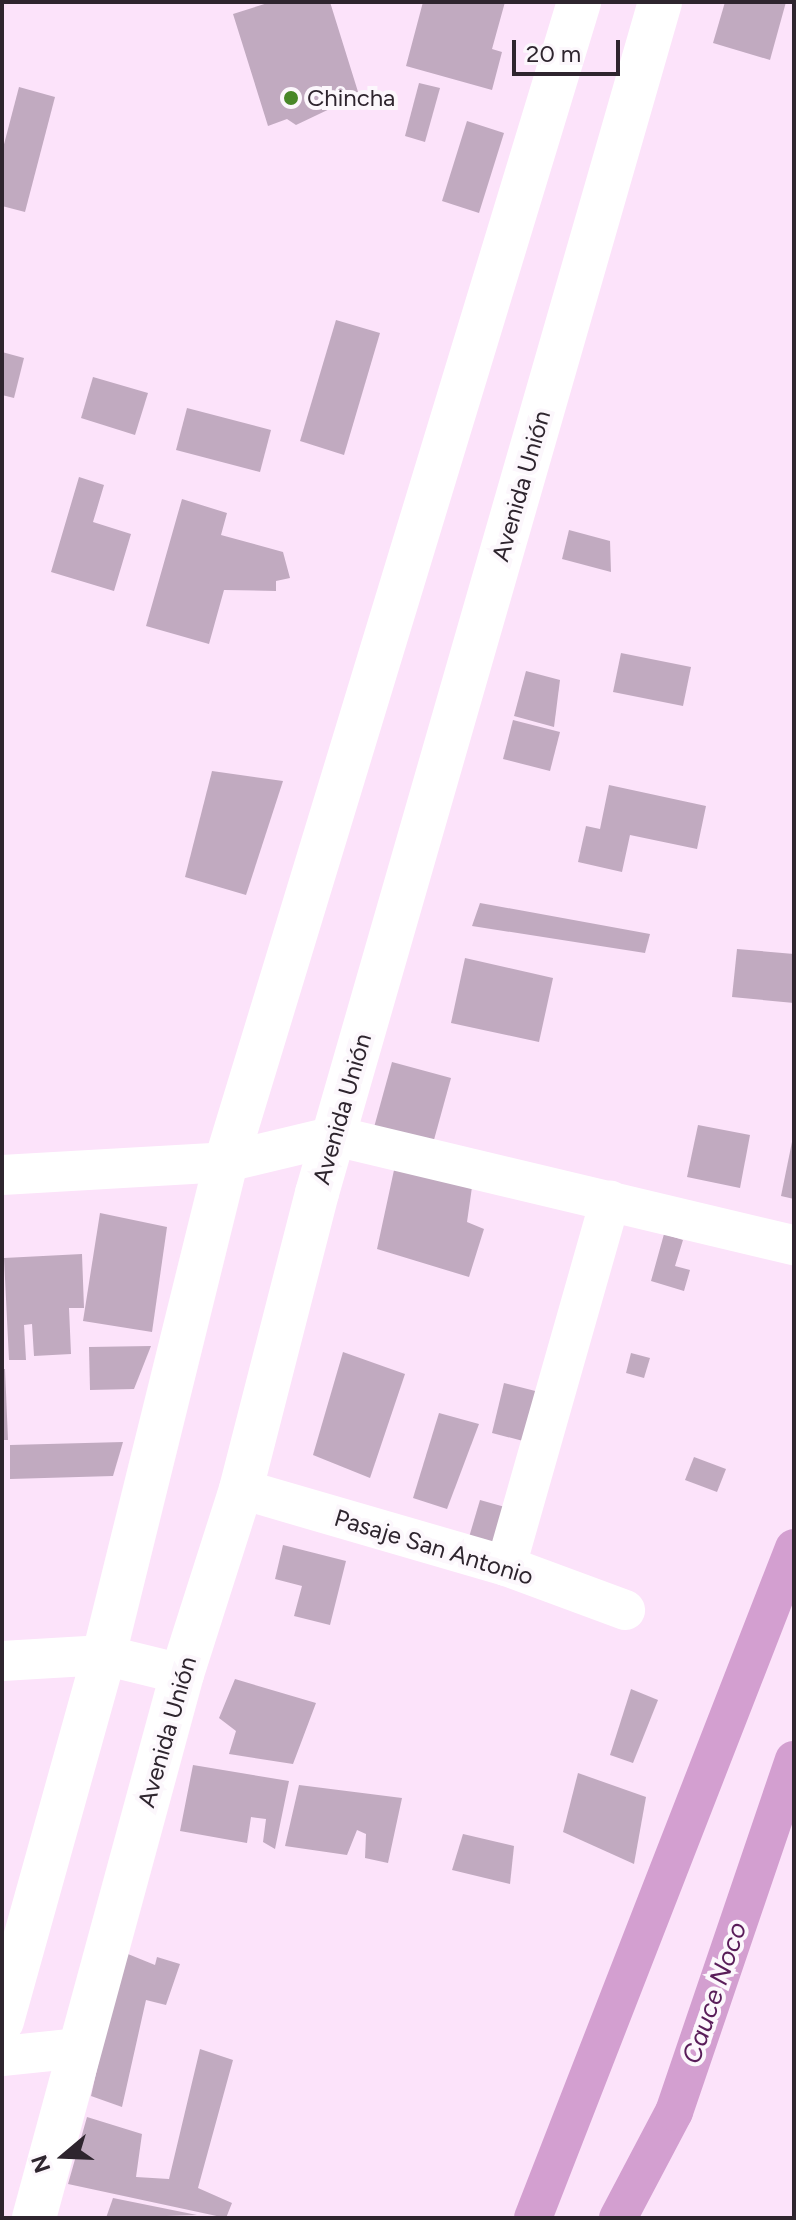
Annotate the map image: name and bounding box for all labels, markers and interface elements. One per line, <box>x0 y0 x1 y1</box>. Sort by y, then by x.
scale bar <box>516 24 624 74</box>
text: 20 m <box>526 39 581 68</box>
place label: Chincha <box>307 84 395 112</box>
marker: Chincha <box>282 89 300 107</box>
street label: Avenida Unión <box>486 407 556 565</box>
street label: Avenida Unión <box>307 1030 377 1188</box>
street label: Pasaje San Antonio <box>331 1503 537 1591</box>
street label: Avenida Unión <box>132 1653 202 1811</box>
water label: Cauce Noco <box>676 1918 754 2068</box>
north arrow <box>24 2116 104 2196</box>
text: N <box>25 2152 56 2176</box>

